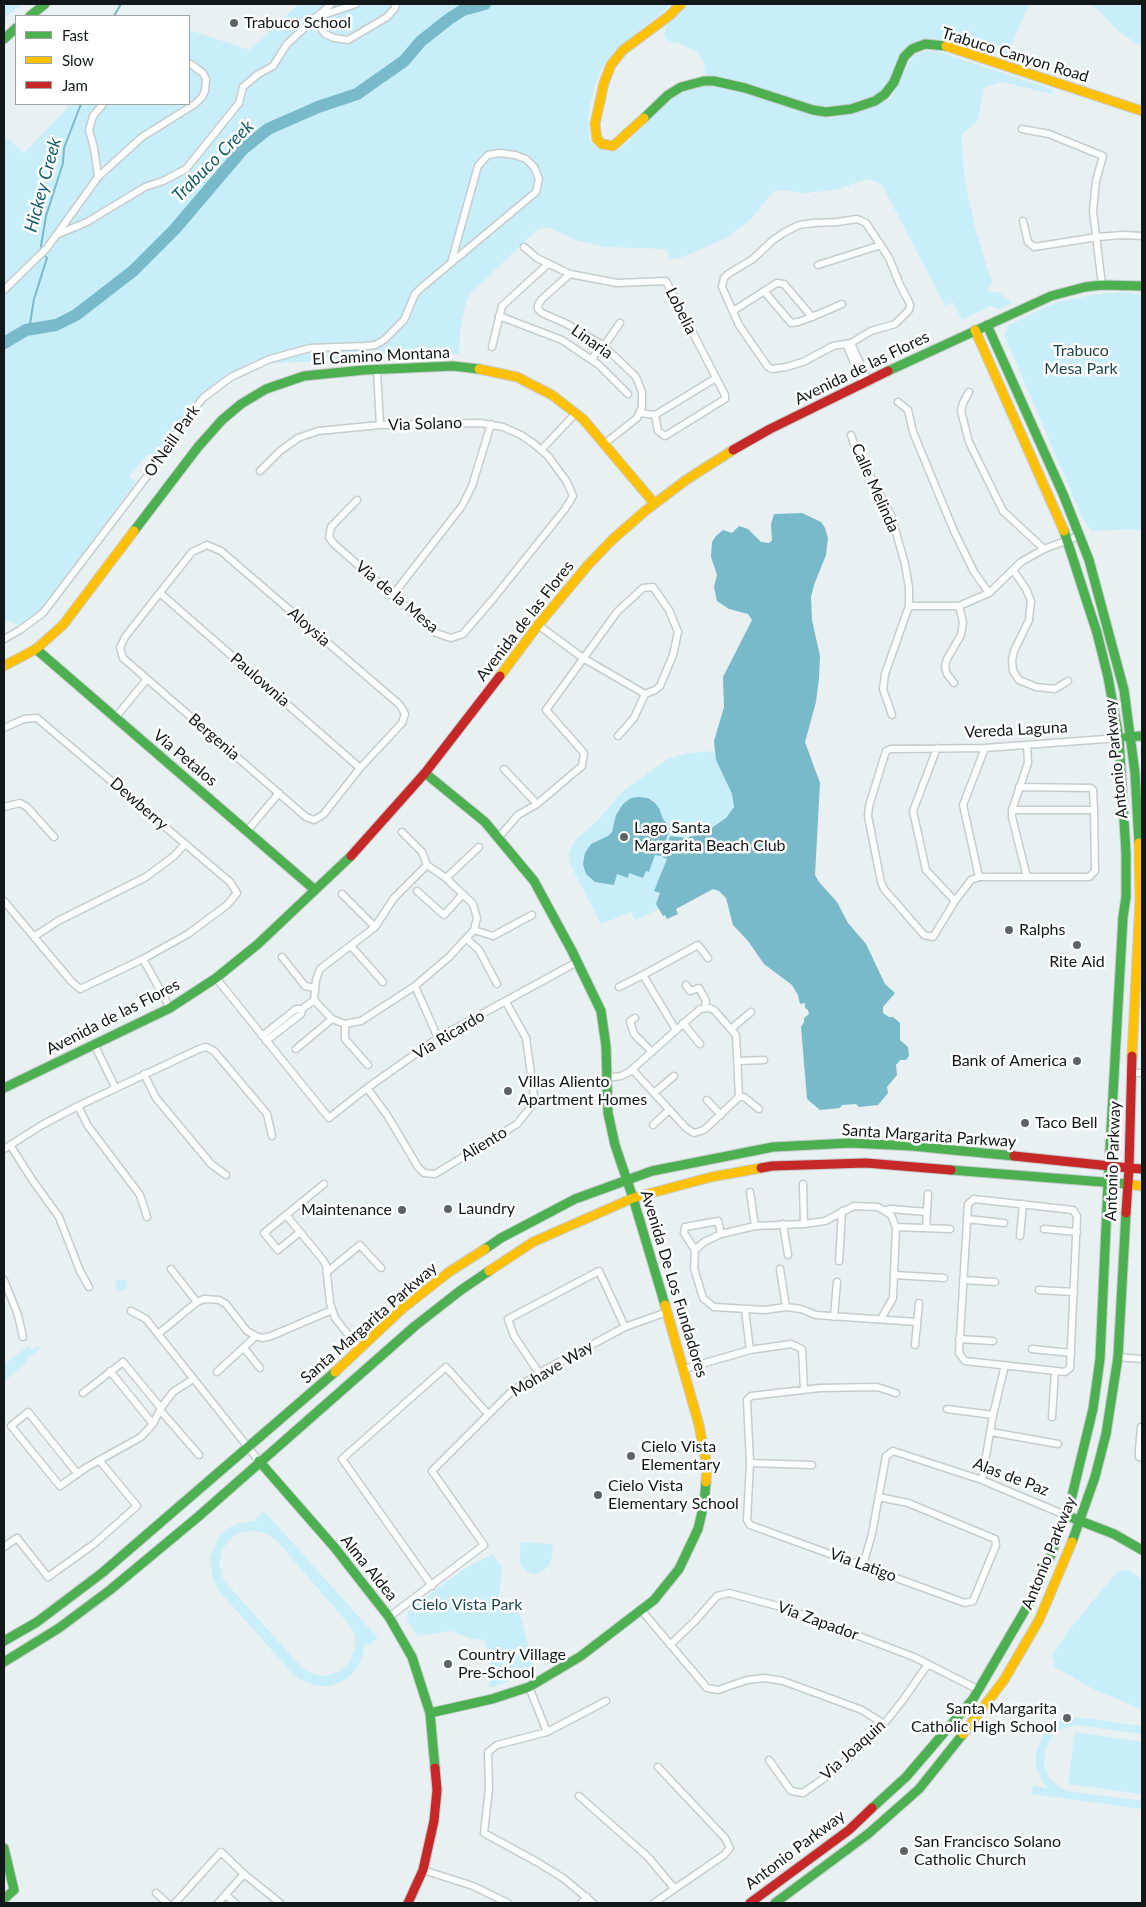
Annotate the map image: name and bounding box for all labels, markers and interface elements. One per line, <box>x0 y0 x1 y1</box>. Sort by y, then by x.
place label: Trabuco School <box>244 13 351 33</box>
legend <box>15 15 190 105</box>
marker: Trabuco School <box>228 17 240 29</box>
street label: Trabuco Canyon Road <box>939 23 1091 87</box>
text: Fast <box>62 26 89 44</box>
text: Slow <box>62 51 94 69</box>
text: Jam <box>62 76 88 94</box>
water label: Trabuco Creek <box>168 116 258 206</box>
water label: Hickey Creek <box>20 135 66 235</box>
street label: Lobelia <box>661 285 701 337</box>
street label: Linaria <box>567 321 617 363</box>
street label: Avenida de las Flores <box>792 327 932 409</box>
park label: Trabuco Mesa Park <box>1044 341 1118 379</box>
street label: El Camino Montana <box>312 343 450 369</box>
street label: O'Neill Park <box>140 401 204 481</box>
street label: Via Solano <box>388 413 462 435</box>
street label: Calle Melinda <box>847 441 903 535</box>
street label: Via de la Mesa <box>352 557 442 637</box>
street label: Avenida de las Flores <box>472 557 578 685</box>
street label: Aloysia <box>284 603 334 651</box>
street label: Paulownia <box>226 649 294 711</box>
street label: Antonio Parkway <box>1100 698 1132 820</box>
street label: Bergenia <box>184 710 244 764</box>
street label: Vereda Laguna <box>964 718 1068 742</box>
street label: Via Petalos <box>149 726 221 790</box>
street label: Dewberry <box>106 774 172 834</box>
place label: Lago Santa Margarita Beach Club <box>634 818 786 856</box>
marker: Lago Santa Margarita Beach Club <box>618 831 630 843</box>
place label: Ralphs <box>1019 920 1065 940</box>
marker: Ralphs <box>1003 924 1015 936</box>
marker: Rite Aid <box>1071 939 1083 951</box>
place label: Rite Aid <box>1049 952 1105 972</box>
street label: Avenida de las Flores <box>43 975 183 1059</box>
street label: Via Ricardo <box>410 1006 488 1064</box>
place label: Bank of America <box>951 1051 1067 1071</box>
marker: Bank of America <box>1071 1055 1083 1067</box>
place label: Villas Aliento Apartment Homes <box>518 1072 647 1110</box>
marker: Villas Aliento Apartment Homes <box>502 1085 514 1097</box>
street label: Antonio Parkway <box>1101 1101 1125 1221</box>
place label: Taco Bell <box>1035 1113 1097 1133</box>
marker: Taco Bell <box>1019 1117 1031 1129</box>
street label: Santa Margarita Parkway <box>841 1120 1017 1152</box>
street label: Aliento <box>457 1123 511 1165</box>
street label: Avenida De Los Fundadores <box>636 1188 712 1380</box>
place label: Laundry <box>458 1199 515 1219</box>
place label: Maintenance <box>301 1200 392 1220</box>
marker: Laundry <box>442 1203 454 1215</box>
marker: Maintenance <box>396 1204 408 1216</box>
street label: Santa Margarita Parkway <box>297 1258 441 1388</box>
street label: Mohave Way <box>507 1337 597 1401</box>
place label: Cielo Vista Elementary <box>641 1437 721 1475</box>
marker: Cielo Vista Elementary <box>625 1450 637 1462</box>
street label: Alas de Paz <box>970 1454 1052 1500</box>
place label: Cielo Vista Elementary School <box>608 1476 739 1514</box>
marker: Cielo Vista Elementary School <box>592 1489 604 1501</box>
street label: Antonio Parkway <box>1018 1494 1080 1612</box>
street label: Alma Aldea <box>336 1531 402 1605</box>
street label: Via Latigo <box>827 1544 899 1586</box>
park label: Cielo Vista Park <box>412 1595 522 1615</box>
street label: Via Zapador <box>775 1597 861 1645</box>
place label: Country Village Pre-School <box>458 1645 566 1683</box>
marker: Country Village Pre-School <box>442 1658 454 1670</box>
place label: Santa Margarita Catholic High School <box>911 1699 1057 1737</box>
marker: Santa Margarita Catholic High School <box>1061 1712 1073 1724</box>
street label: Via Joaquin <box>817 1716 889 1784</box>
street label: Antonio Parkway <box>741 1806 849 1894</box>
place label: San Francisco Solano Catholic Church <box>914 1832 1061 1870</box>
marker: San Francisco Solano Catholic Church <box>898 1845 910 1857</box>

